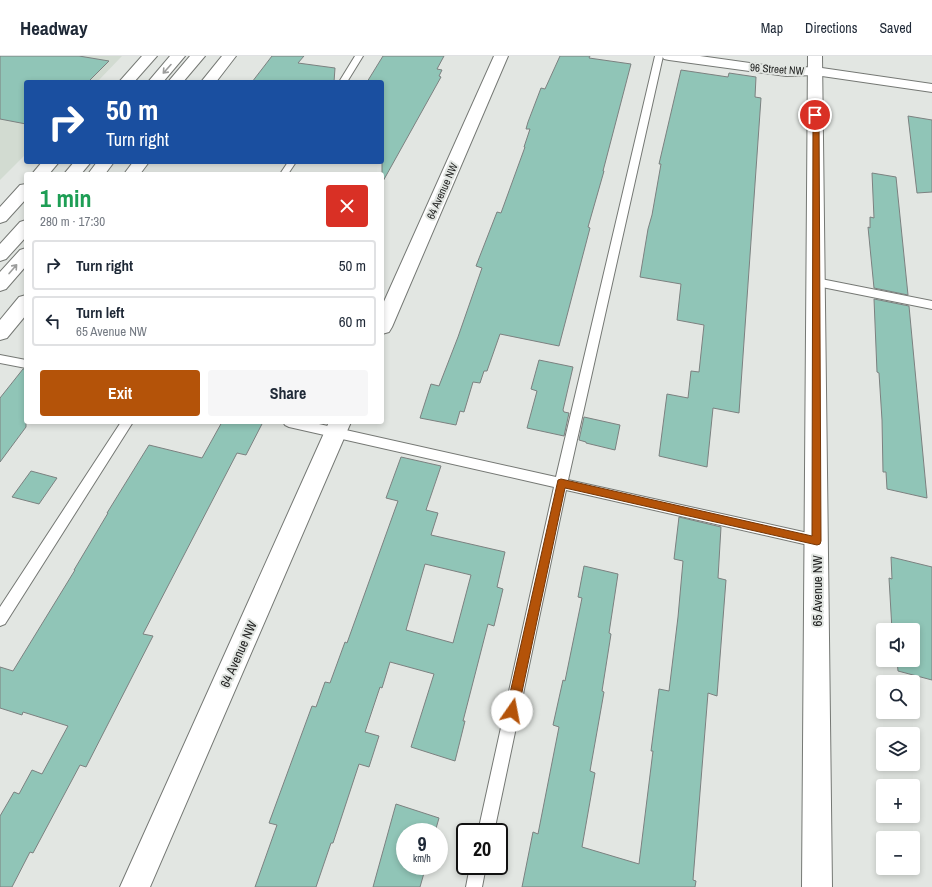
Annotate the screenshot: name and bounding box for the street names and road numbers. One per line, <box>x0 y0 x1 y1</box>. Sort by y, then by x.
street label: 96 Street NW <box>749 60 805 78</box>
street label: 64 Avenue NW <box>423 160 461 221</box>
street label: 65 Avenue NW <box>809 556 826 626</box>
street label: 64 Avenue NW <box>216 618 261 690</box>

